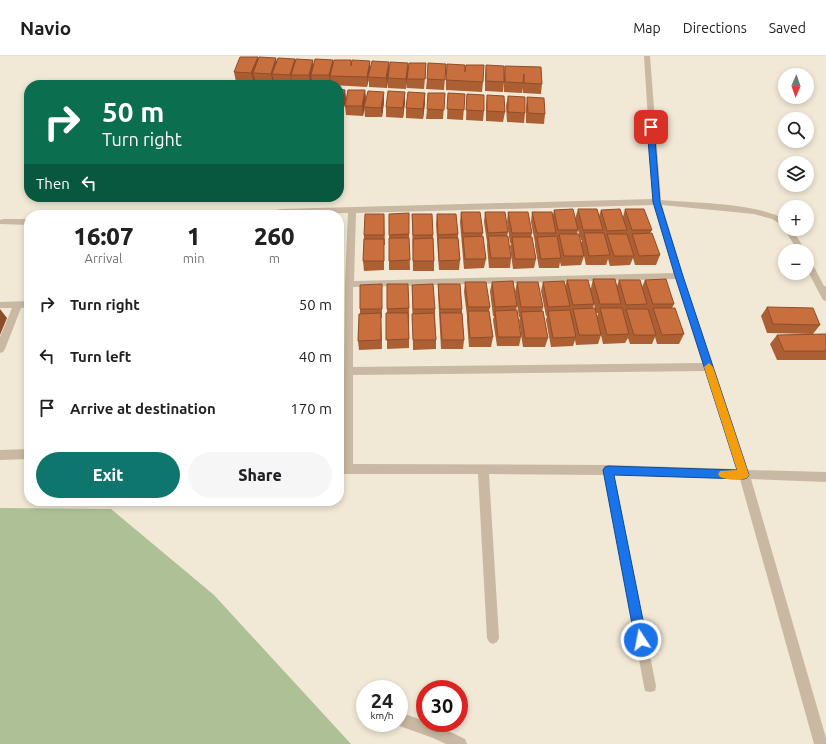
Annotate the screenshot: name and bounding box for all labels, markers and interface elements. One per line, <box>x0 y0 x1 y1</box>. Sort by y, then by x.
text: Navio <box>20 17 71 39</box>
text: Map <box>633 20 661 36</box>
text: Directions <box>683 20 747 36</box>
text: Saved <box>769 20 806 36</box>
north arrow <box>778 68 814 104</box>
map controls <box>778 68 814 280</box>
icon: right <box>36 96 88 148</box>
text: 50 m <box>102 96 164 127</box>
pin <box>634 110 668 144</box>
button: search <box>778 112 814 148</box>
icon: arrive <box>640 116 662 138</box>
text: Turn right <box>102 129 182 149</box>
button: layers <box>778 156 814 192</box>
icon: left <box>78 172 100 194</box>
text: Then <box>36 175 70 192</box>
button: + <box>778 200 814 236</box>
text: 16:07 <box>73 223 133 250</box>
text: 1 <box>187 223 200 250</box>
text: 260 <box>254 223 295 250</box>
button: − <box>778 244 814 280</box>
text: Arrival <box>84 251 122 265</box>
text: min <box>183 251 205 265</box>
text: m <box>269 251 280 265</box>
icon: right <box>36 293 58 315</box>
text: Turn right <box>70 296 140 313</box>
text: 50 m <box>299 296 332 313</box>
icon: left <box>36 345 58 367</box>
text: Turn left <box>70 348 131 365</box>
text: 40 m <box>299 348 332 365</box>
icon: arrive <box>36 397 58 419</box>
text: Arrive at destination <box>70 400 216 417</box>
text: 170 m <box>290 400 332 417</box>
button: Exit <box>36 452 180 498</box>
button: Share <box>188 452 332 498</box>
position arrow <box>620 619 662 661</box>
speed limit sign: 30 <box>416 680 468 732</box>
text: 24 <box>371 689 393 712</box>
text: km/h <box>370 710 394 721</box>

